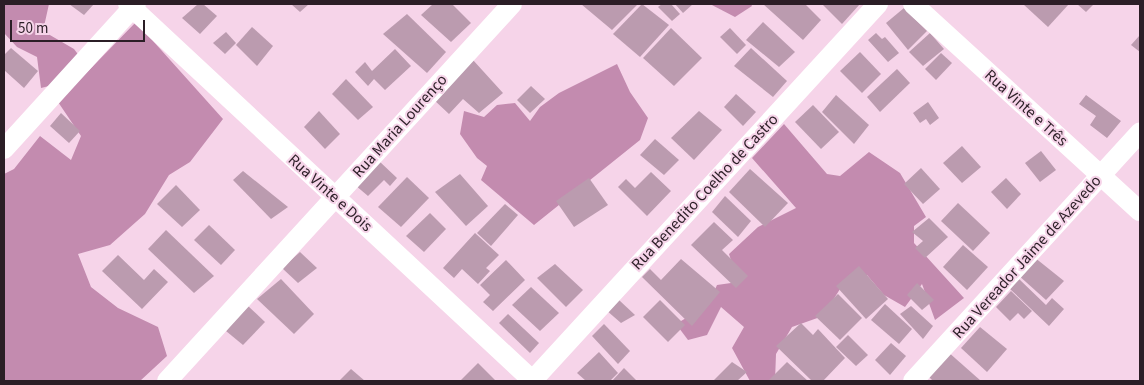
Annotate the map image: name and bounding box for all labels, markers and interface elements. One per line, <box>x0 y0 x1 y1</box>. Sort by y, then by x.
scale bar <box>12 10 148 42</box>
text: 50 m <box>18 18 48 39</box>
street label: Rua Vinte e Três <box>980 66 1072 150</box>
street label: Rua Maria Lourenço <box>349 70 451 182</box>
street label: Rua Benedito Coelho de Castro <box>628 110 782 274</box>
street label: Rua Vinte e Dois <box>284 150 376 236</box>
street label: Rua Vereador Jaime de Azevedo <box>949 172 1105 342</box>

